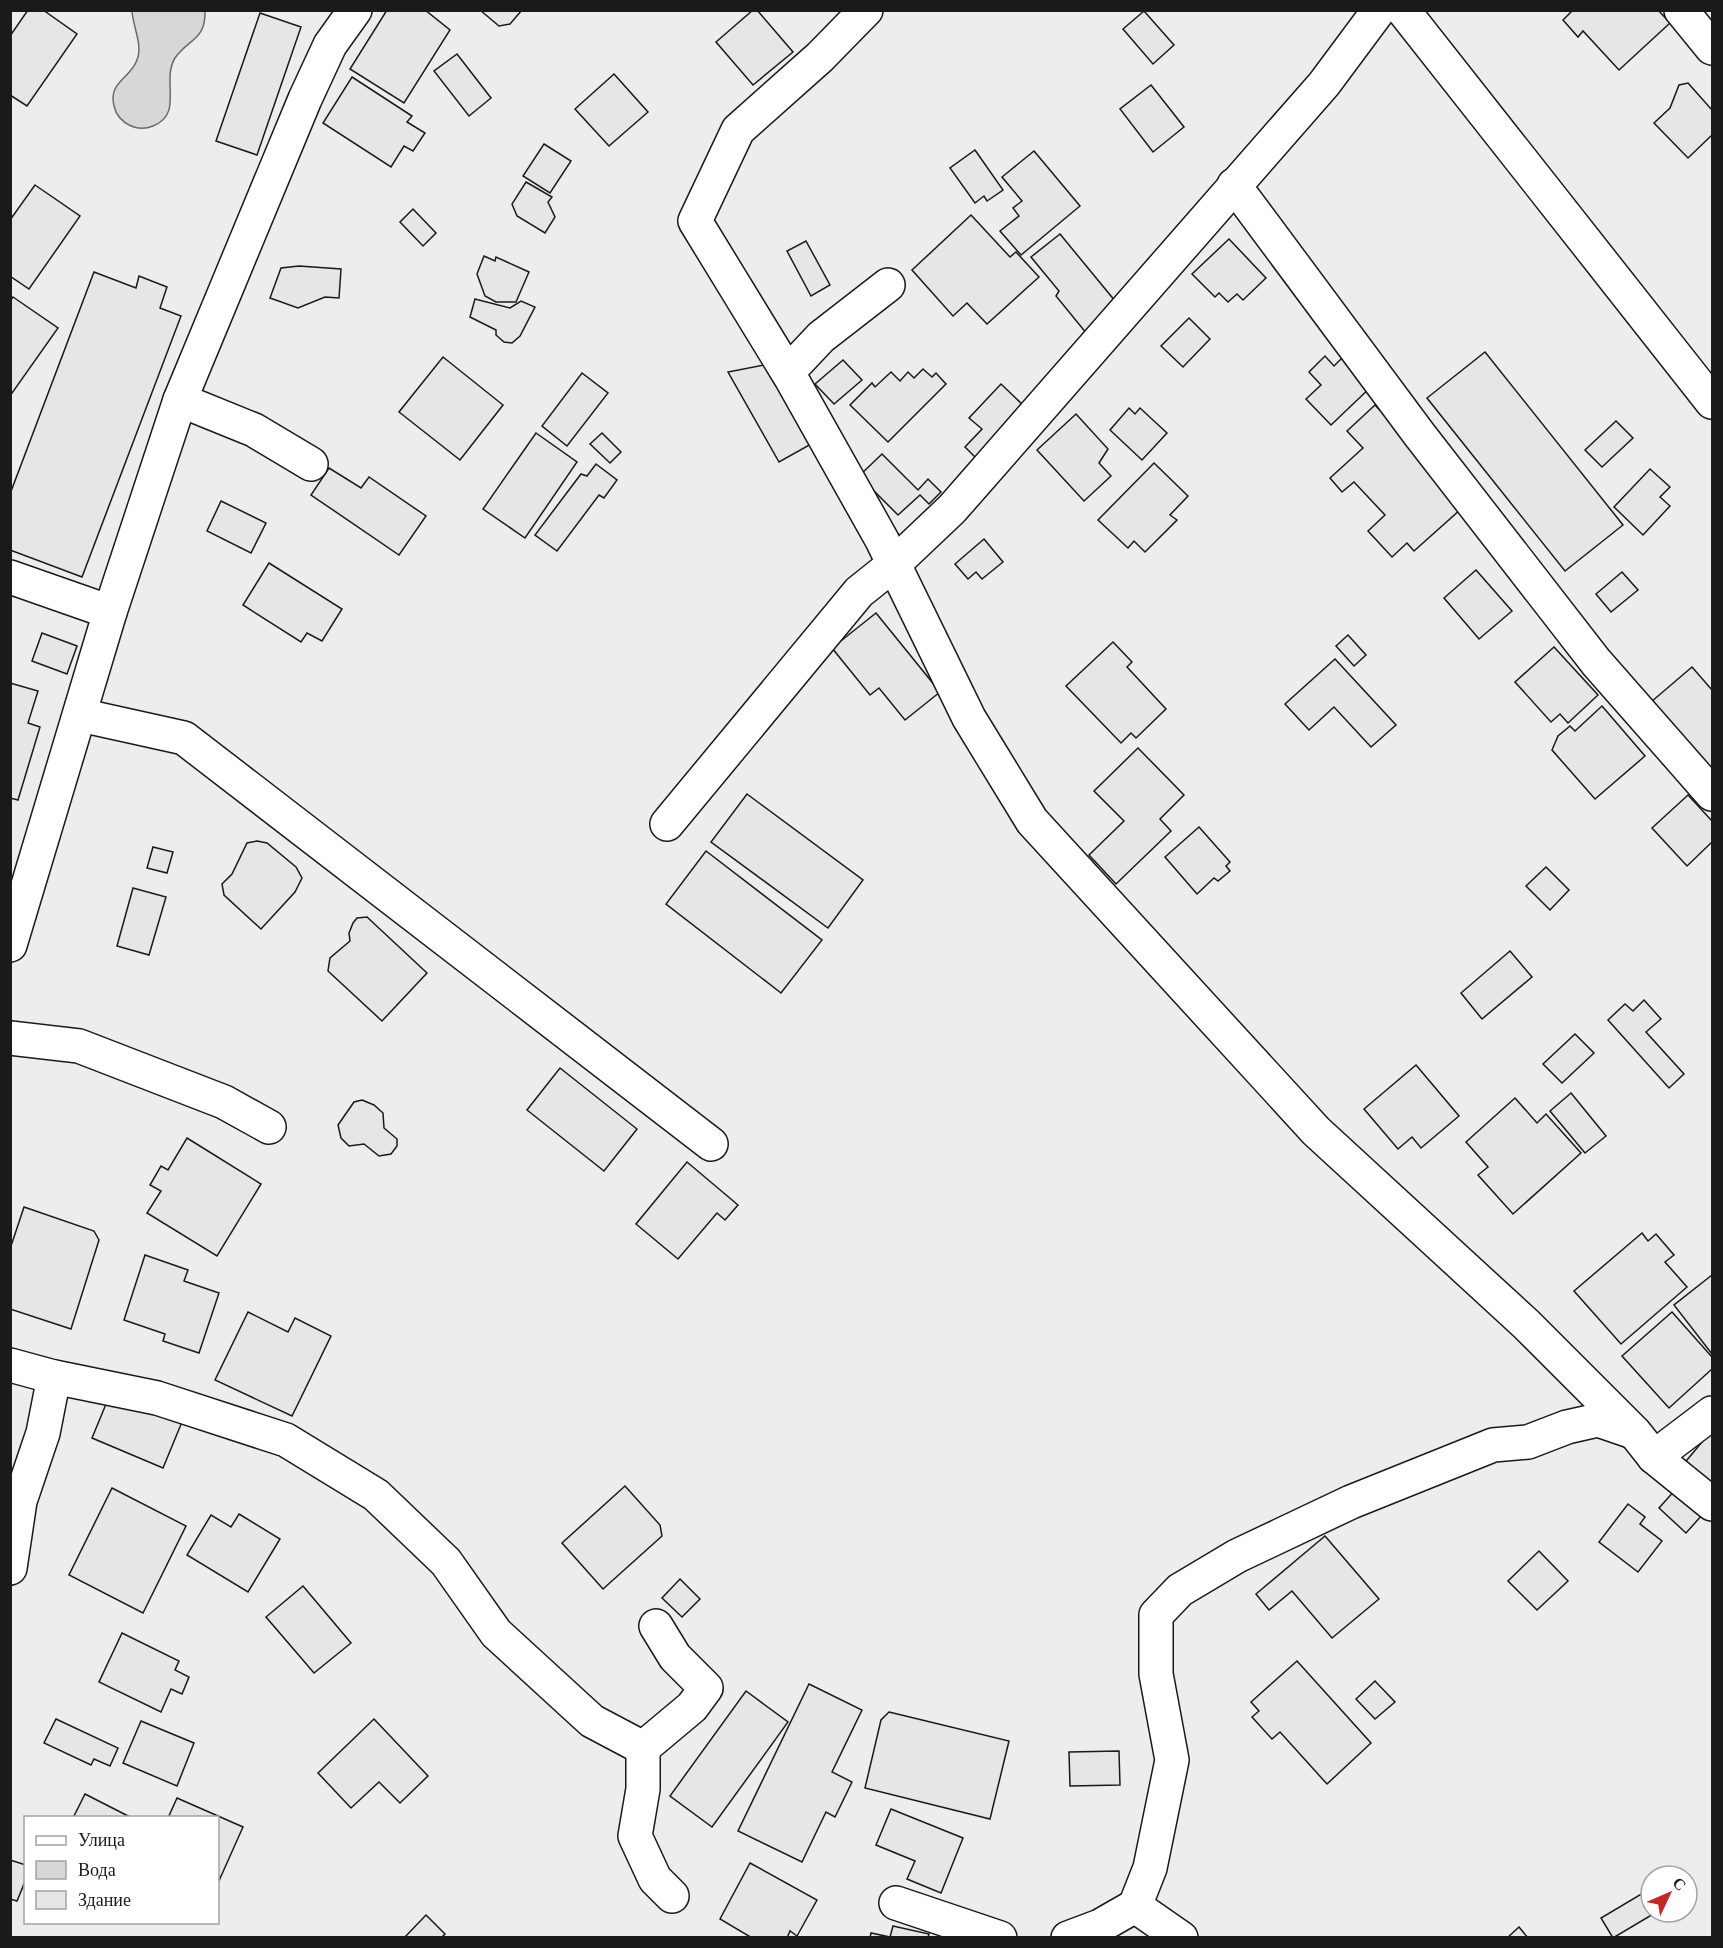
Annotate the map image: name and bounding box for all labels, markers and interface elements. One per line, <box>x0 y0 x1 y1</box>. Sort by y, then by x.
legend <box>24 1816 219 1924</box>
text: Улица <box>78 1830 125 1850</box>
text: Вода <box>78 1860 116 1880</box>
north arrow <box>1639 1864 1699 1924</box>
text: С <box>1669 1874 1690 1894</box>
text: Здание <box>78 1890 131 1910</box>

